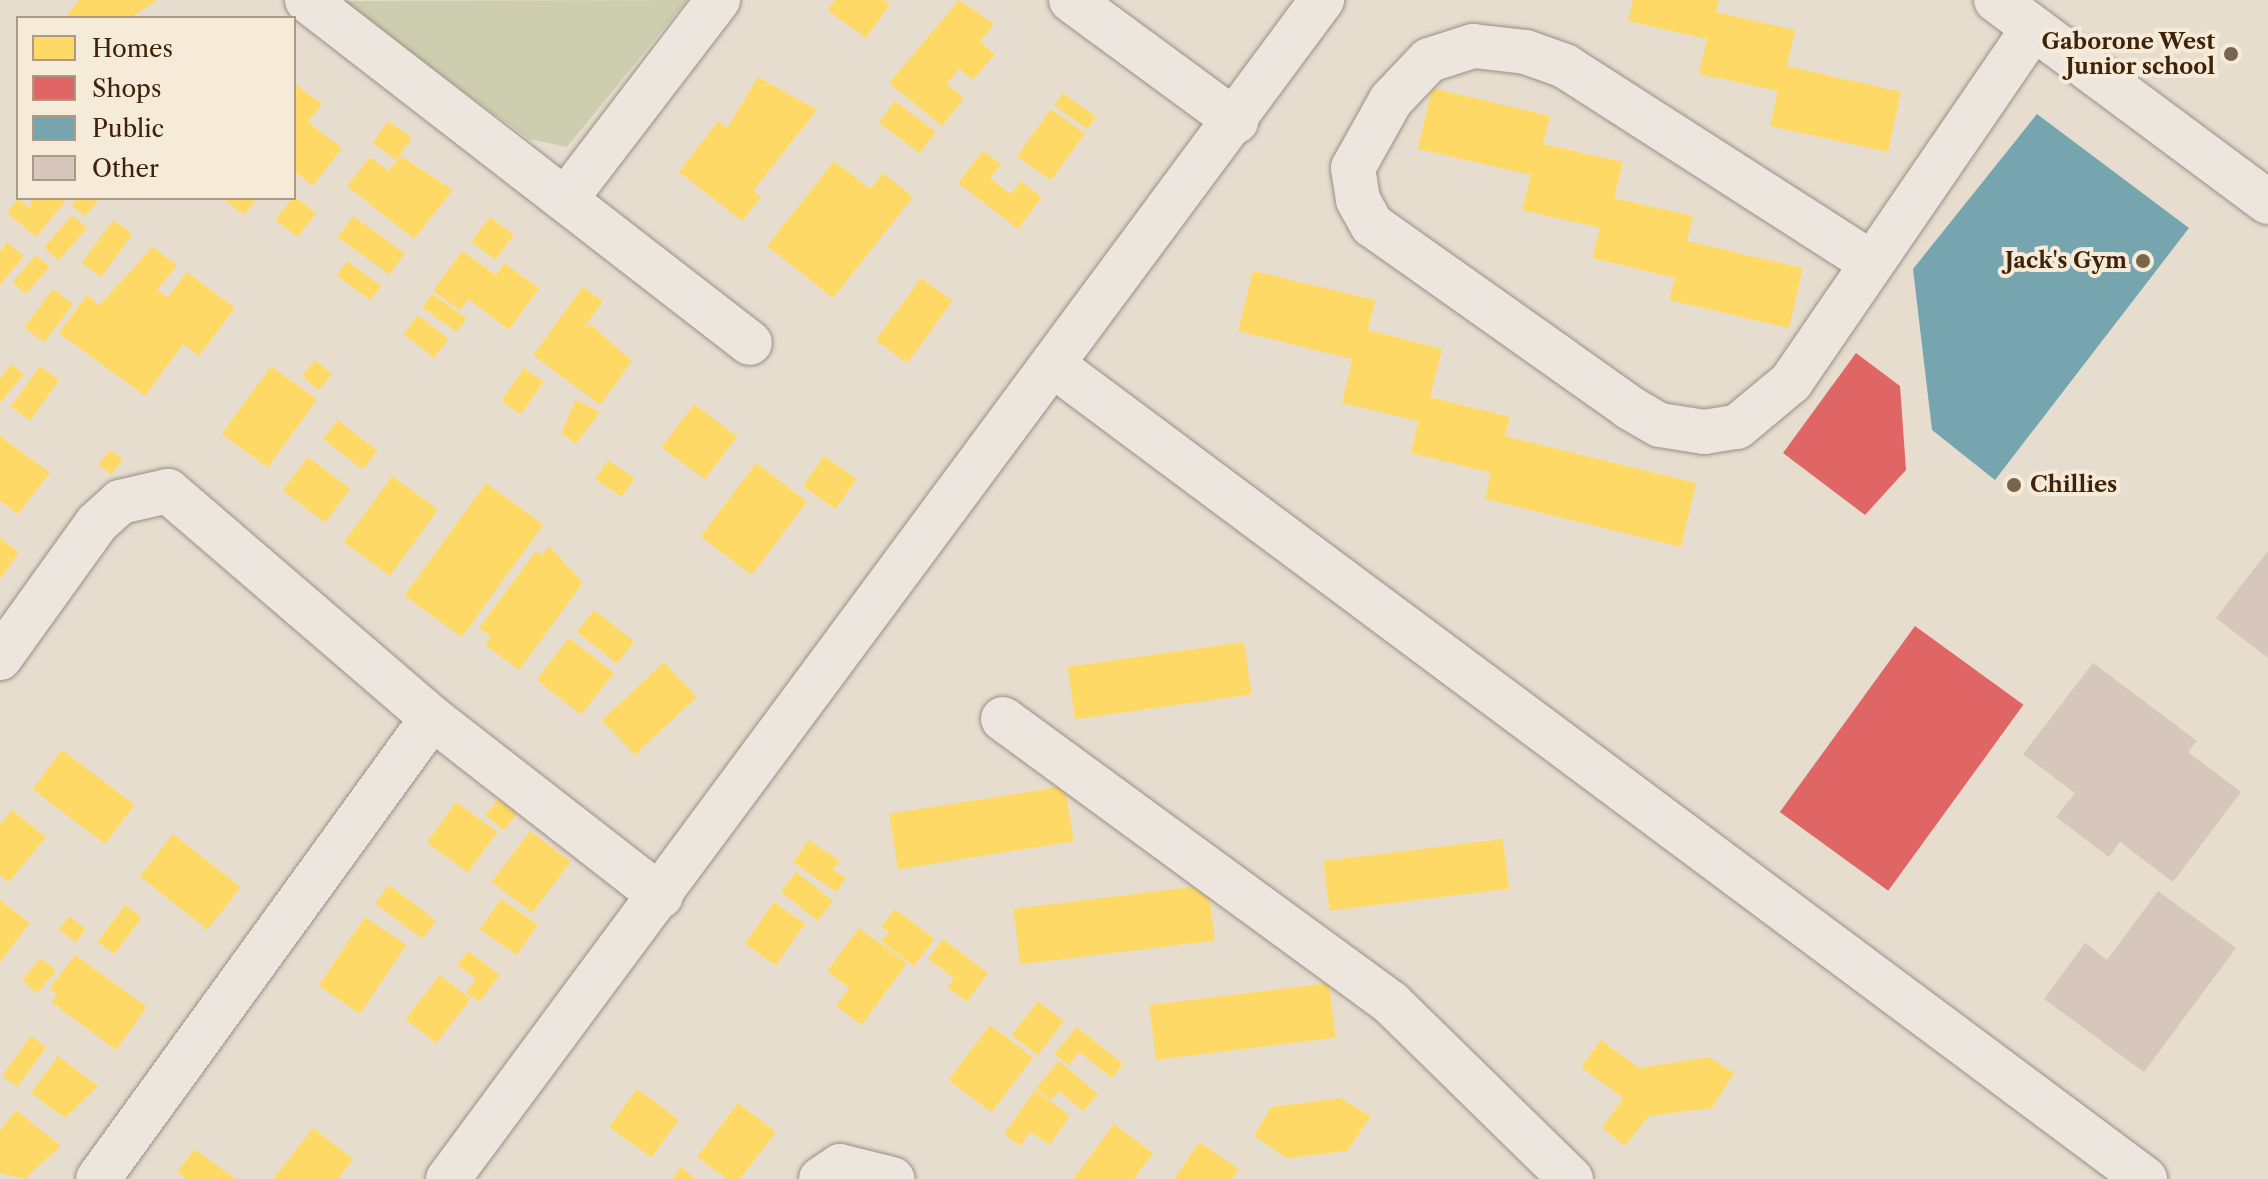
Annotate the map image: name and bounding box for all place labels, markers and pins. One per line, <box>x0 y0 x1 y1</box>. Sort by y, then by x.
place label: Gaborone West Junior school <box>2041 28 2215 80</box>
marker: Gaborone West Junior school <box>2222 45 2240 63</box>
place label: Jack's Gym <box>2005 248 2127 274</box>
marker: Jack's Gym <box>2134 252 2152 270</box>
place label: Chillies <box>2030 472 2117 498</box>
marker: Chillies <box>2005 476 2023 494</box>

